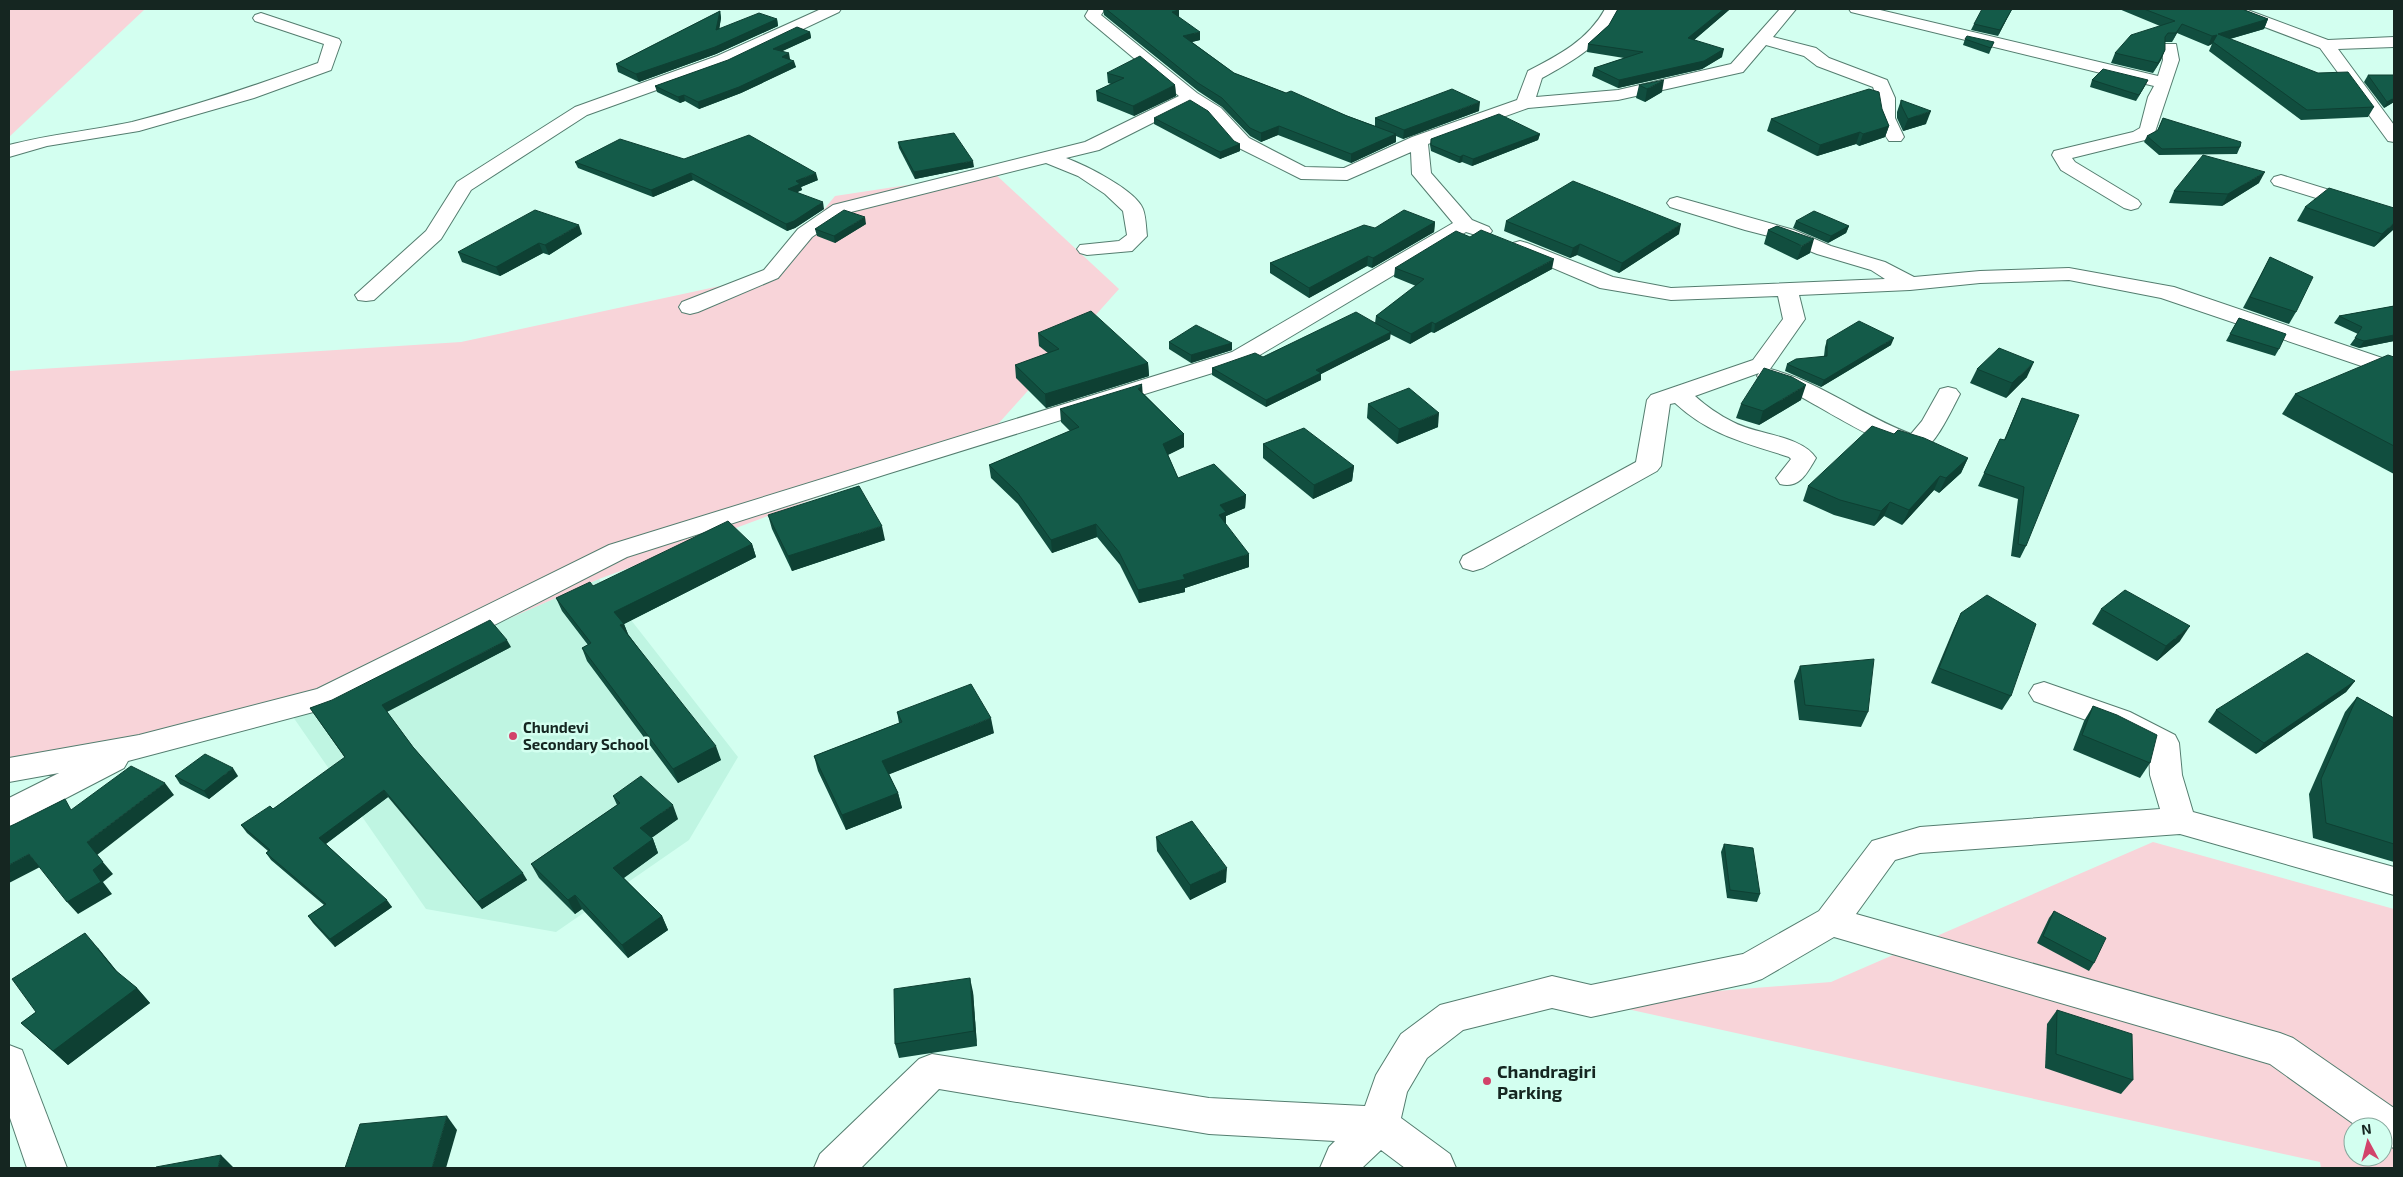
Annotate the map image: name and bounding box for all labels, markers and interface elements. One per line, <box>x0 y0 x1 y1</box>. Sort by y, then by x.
place label: Chundevi Secondary School <box>523 718 649 754</box>
marker: Chundevi Secondary School <box>507 730 519 742</box>
place label: Chandragiri Parking <box>1497 1060 1596 1103</box>
marker: Chandragiri Parking <box>1481 1075 1493 1087</box>
north arrow <box>2343 1117 2393 1167</box>
text: N <box>2360 1120 2372 1138</box>

